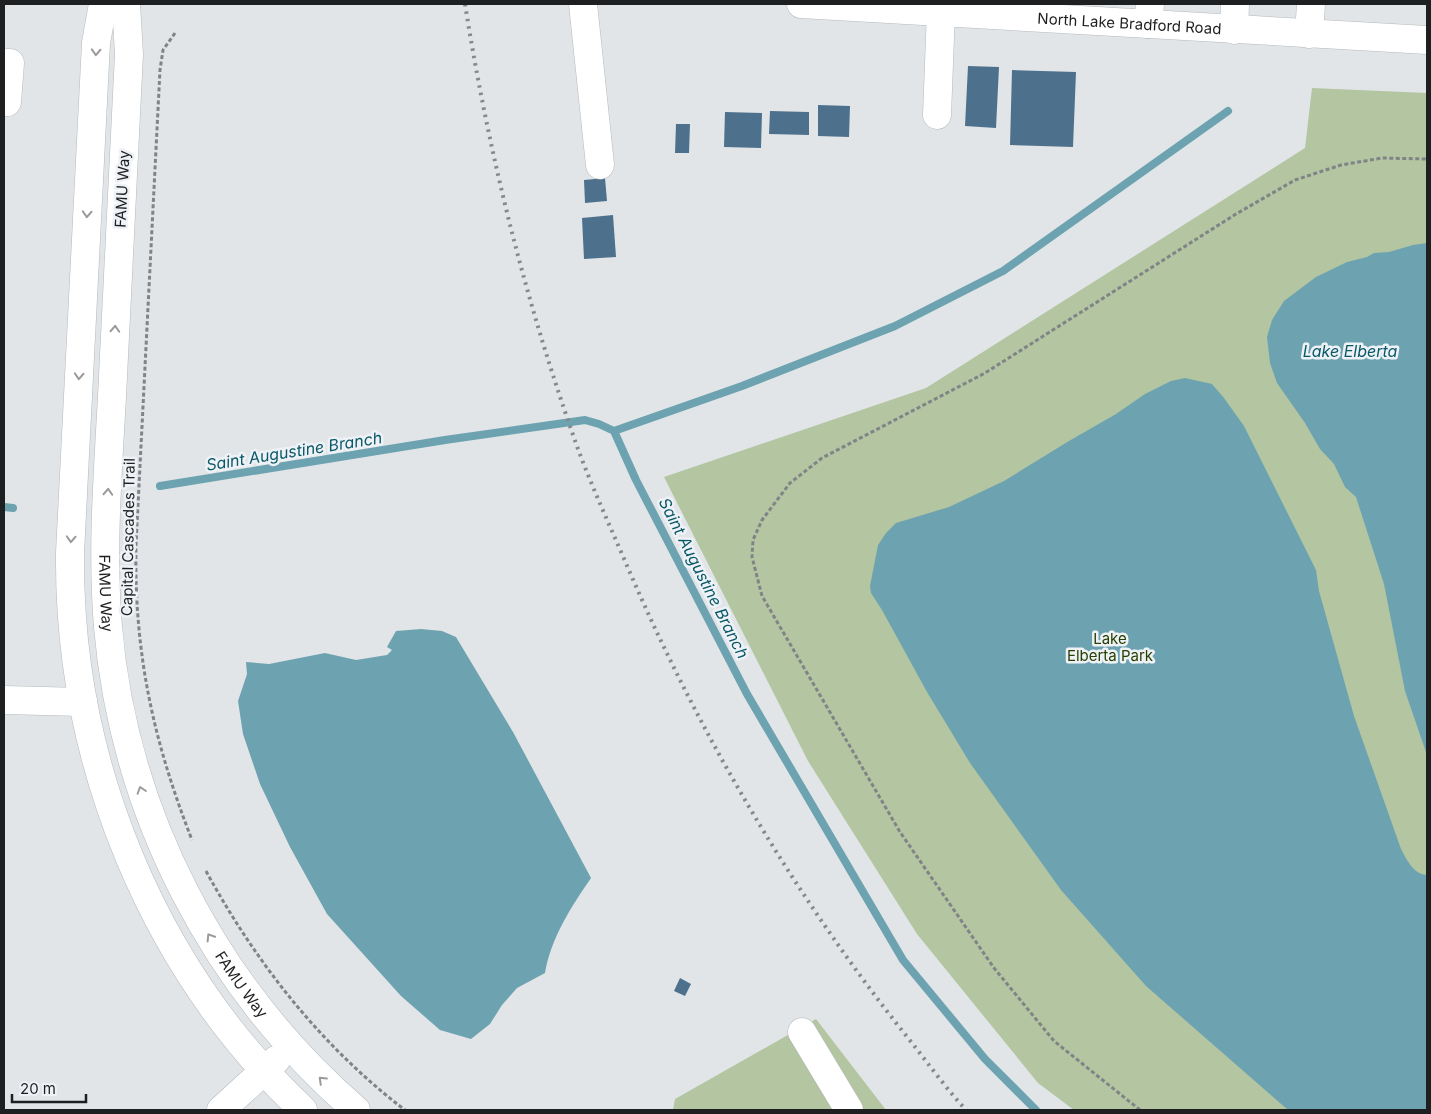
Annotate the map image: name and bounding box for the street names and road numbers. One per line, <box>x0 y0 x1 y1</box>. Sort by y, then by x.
street label: North Lake Bradford Road <box>1037 8 1222 38</box>
street label: FAMU Way <box>110 149 134 228</box>
street label: Capital Cascades Trail <box>117 458 139 616</box>
street label: FAMU Way <box>96 555 118 633</box>
street label: FAMU Way <box>212 947 273 1022</box>

